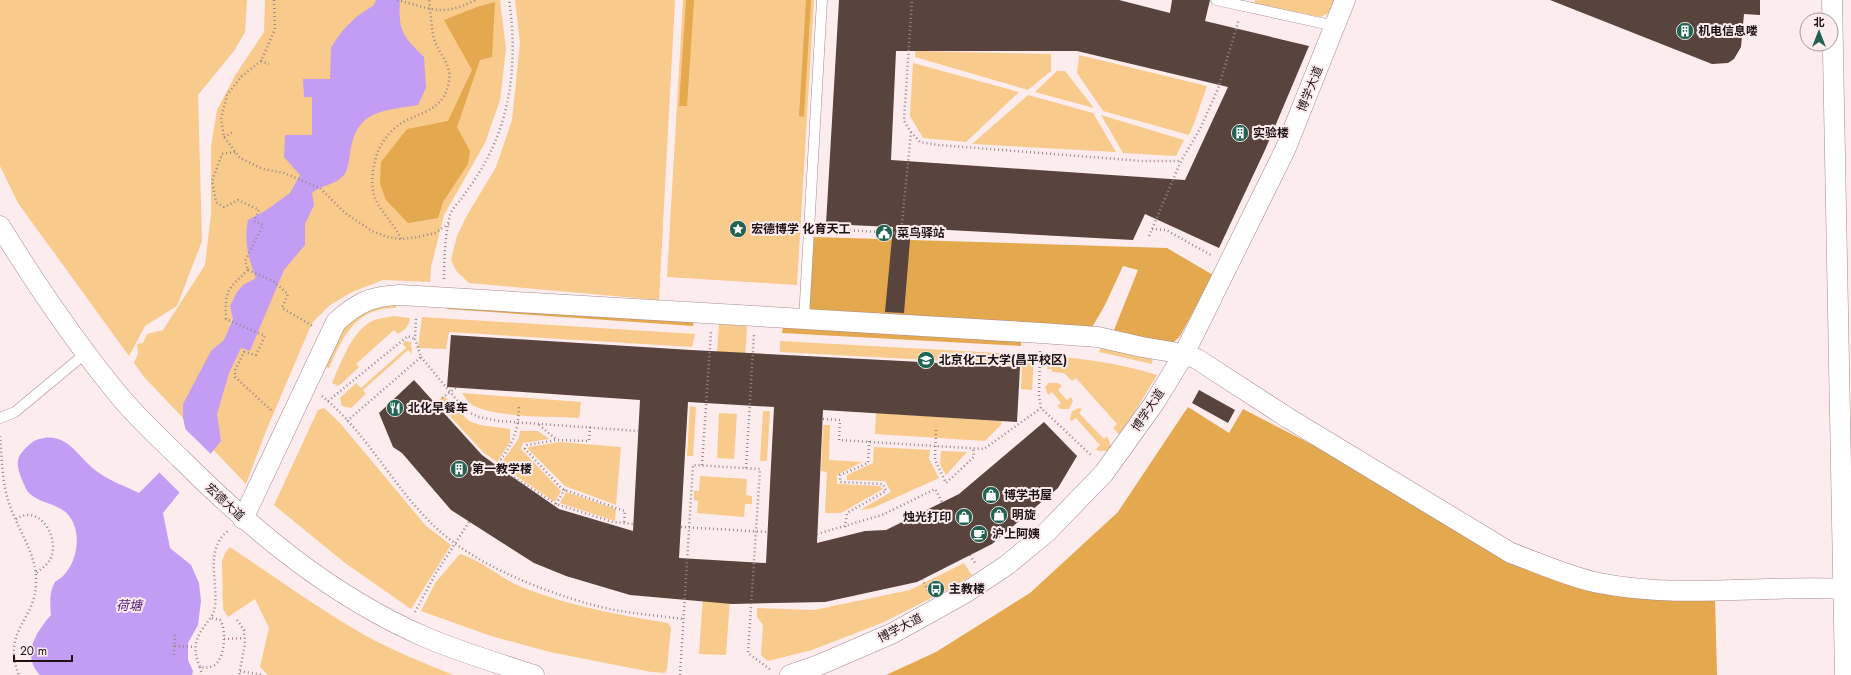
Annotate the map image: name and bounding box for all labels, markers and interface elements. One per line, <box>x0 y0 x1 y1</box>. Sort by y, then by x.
north arrow <box>1799 12 1839 52</box>
text: 北 <box>1814 14 1825 30</box>
building icon: 机电信息喽 <box>1675 21 1695 41</box>
place label: 机电信息喽 <box>1698 22 1758 40</box>
street label: 博学大道 <box>1293 63 1327 115</box>
building icon: 实验楼 <box>1230 123 1250 143</box>
place label: 实验楼 <box>1253 124 1289 142</box>
place icon: 宏德博学 化育天工 <box>728 219 748 239</box>
place label: 宏德博学 化育天工 <box>751 220 851 238</box>
public building icon: 菜鸟驿站 <box>874 223 894 243</box>
place label: 菜鸟驿站 <box>897 224 945 242</box>
school or university icon: 北京化工大学(昌平校区) <box>916 350 936 370</box>
place label: 北京化工大学(昌平校区) <box>939 351 1067 369</box>
street label: 博学大道 <box>1127 385 1169 435</box>
restaurant icon: 北化早餐车 <box>385 398 405 418</box>
place label: 北化早餐车 <box>408 399 468 417</box>
building icon: 第一教学楼 <box>449 459 469 479</box>
place label: 第一教学楼 <box>472 460 532 478</box>
street label: 宏德大道 <box>201 479 249 525</box>
shop icon: 博学书屋 <box>981 485 1001 505</box>
place label: 博学书屋 <box>1004 486 1052 504</box>
shop icon: 明旋 <box>989 505 1009 525</box>
place label: 明旋 <box>1012 506 1036 524</box>
shop icon: 烛光打印 <box>954 507 974 527</box>
place label: 烛光打印 <box>903 508 951 526</box>
cafe icon: 沪上阿姨 <box>969 524 989 544</box>
place label: 沪上阿姨 <box>992 525 1040 543</box>
bus stop icon: 主教楼 <box>926 579 946 599</box>
place label: 主教楼 <box>949 580 985 598</box>
water label: 荷塘 <box>116 596 144 615</box>
street label: 博学大道 <box>875 609 925 647</box>
scale bar <box>14 637 72 663</box>
text: 20 m <box>20 642 47 660</box>

